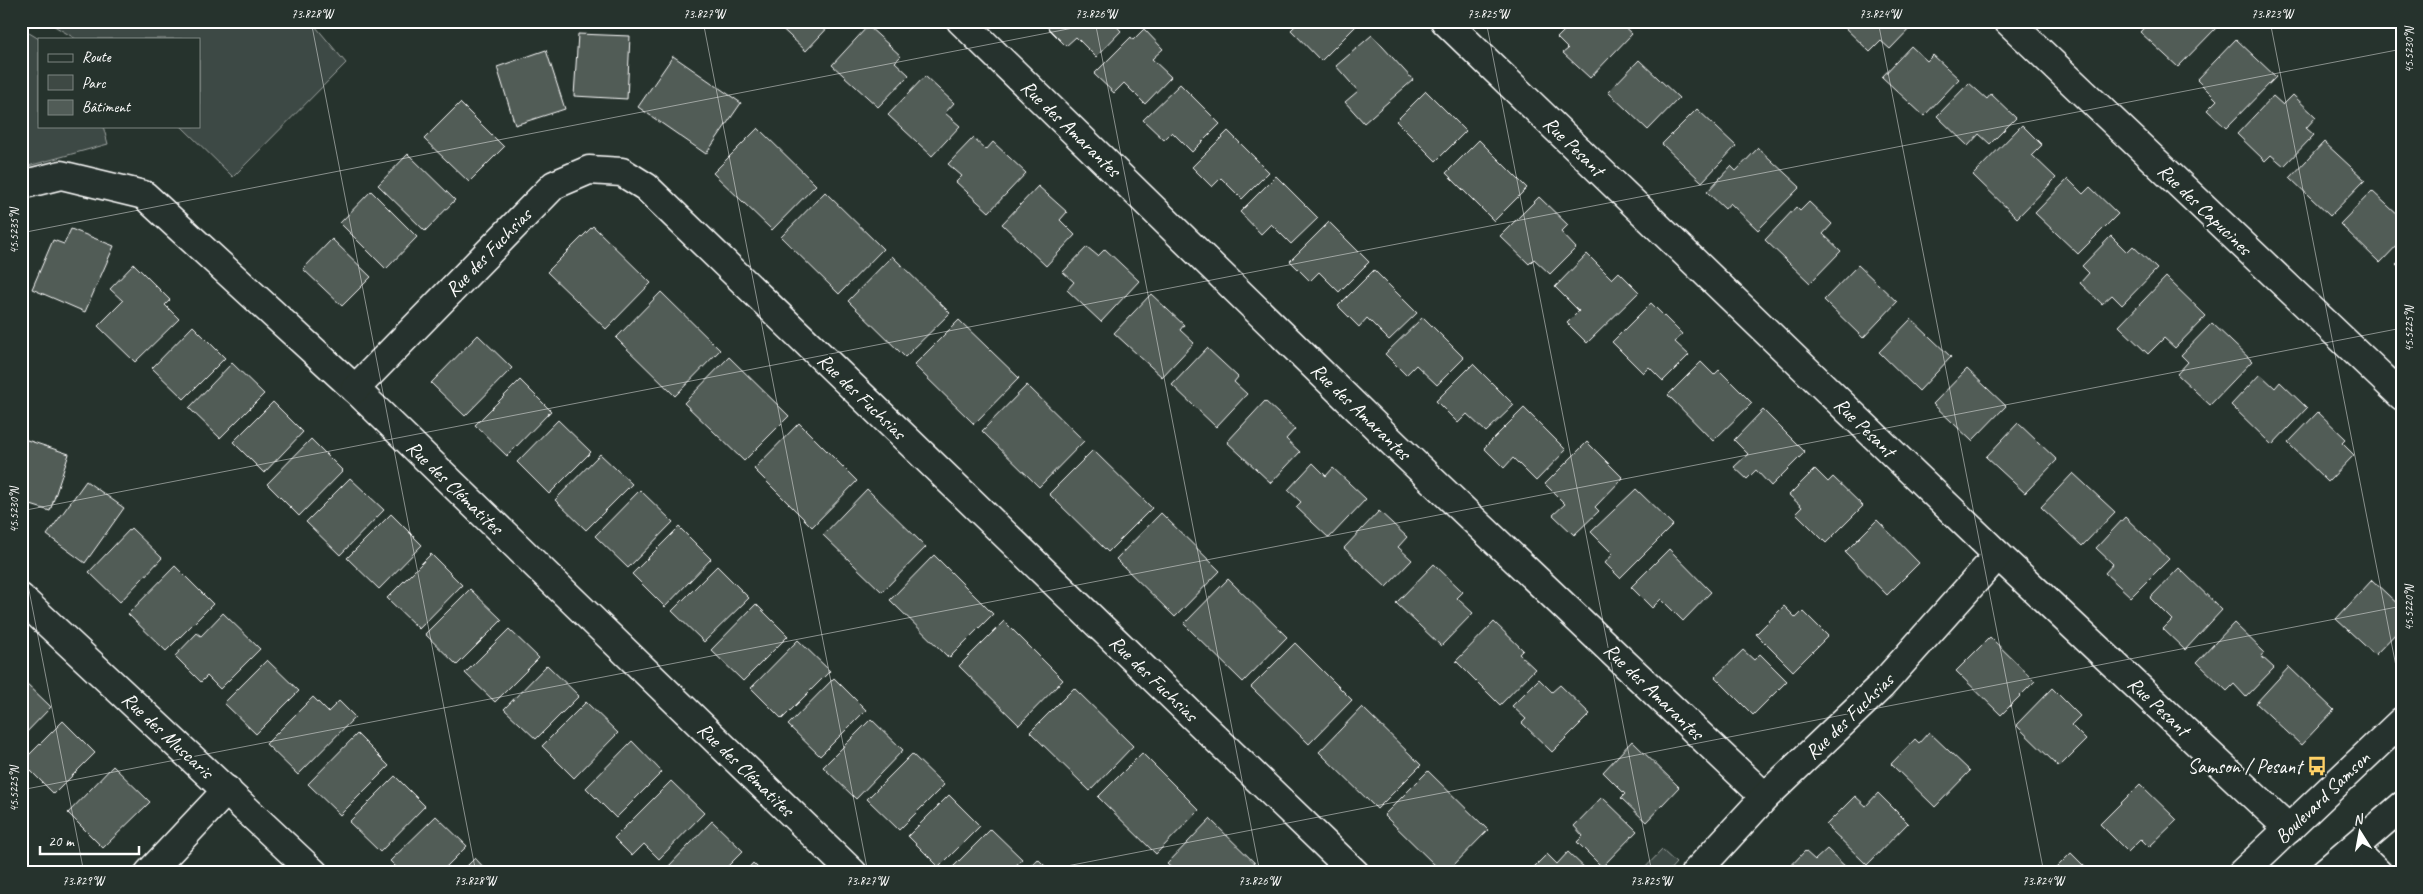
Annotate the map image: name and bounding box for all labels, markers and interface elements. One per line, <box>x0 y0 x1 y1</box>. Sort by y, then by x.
text: 73.828°W <box>291 6 335 22</box>
text: 73.827°W <box>683 6 727 22</box>
text: 73.826°W <box>1075 6 1119 22</box>
text: 73.825°W <box>1467 6 1511 22</box>
text: 73.824°W <box>1859 6 1903 22</box>
text: 73.823°W <box>2251 6 2295 22</box>
text: 45.5230°N <box>2401 26 2417 73</box>
legend <box>38 38 200 128</box>
text: Route <box>82 48 112 67</box>
text: Parc <box>82 74 106 93</box>
street label: Rue des Amarantes <box>1016 75 1127 184</box>
text: Bâtiment <box>82 98 132 117</box>
street label: Rue Pesant <box>1538 111 1612 184</box>
street label: Rue des Capucines <box>2152 158 2258 262</box>
street label: Rue des Fuchsias <box>440 201 538 302</box>
text: 45.5235°N <box>6 207 22 254</box>
text: 45.5225°N <box>2401 305 2417 352</box>
street label: Rue des Fuchsias <box>812 348 913 446</box>
street label: Rue des Amarantes <box>1306 358 1417 467</box>
street label: Rue Pesant <box>1829 392 1903 465</box>
street label: Rue des Clématites <box>401 435 510 541</box>
text: 45.5230°N <box>6 486 22 533</box>
text: 45.5220°N <box>2401 584 2417 631</box>
street label: Rue des Fuchsias <box>1104 630 1205 728</box>
street label: Rue des Amarantes <box>1599 638 1710 747</box>
street label: Rue des Fuchsias <box>1800 666 1900 765</box>
street label: Rue Pesant <box>2122 671 2197 744</box>
street label: Rue des Muscaris <box>117 687 220 786</box>
street label: Rue des Clématites <box>692 717 801 823</box>
street label: Boulevard Samson <box>2269 745 2376 849</box>
place label: Samson / Pesant <box>2188 754 2305 779</box>
bus stop icon: Samson / Pesant <box>2306 755 2328 777</box>
text: 45.5225°N <box>6 765 22 812</box>
north arrow <box>2336 806 2386 856</box>
text: N <box>2352 810 2366 829</box>
scale bar <box>40 824 139 856</box>
text: 20 m <box>48 832 75 851</box>
text: 73.829°W <box>62 873 106 889</box>
text: 73.828°W <box>454 873 498 889</box>
text: 73.827°W <box>846 873 890 889</box>
text: 73.826°W <box>1238 873 1282 889</box>
text: 73.825°W <box>1630 873 1674 889</box>
text: 73.824°W <box>2022 873 2066 889</box>

